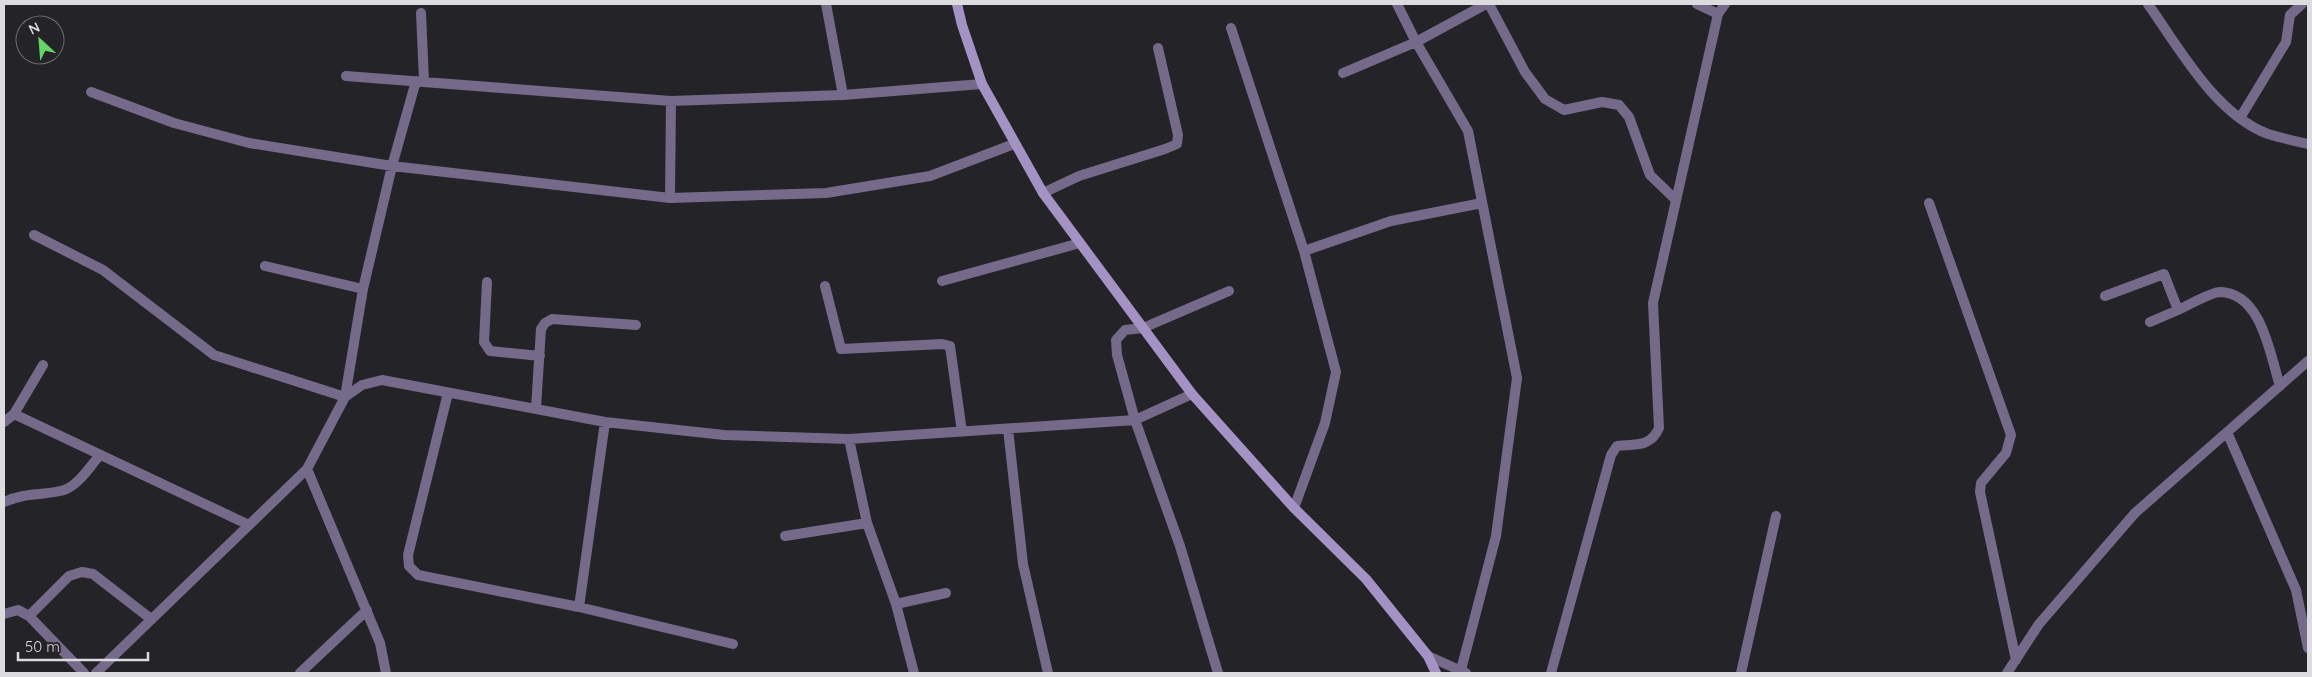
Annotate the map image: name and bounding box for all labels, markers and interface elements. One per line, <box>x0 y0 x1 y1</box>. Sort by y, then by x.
north arrow <box>15 15 65 65</box>
text: N <box>26 18 43 39</box>
scale bar <box>18 630 148 662</box>
text: 50 m <box>25 637 60 656</box>

